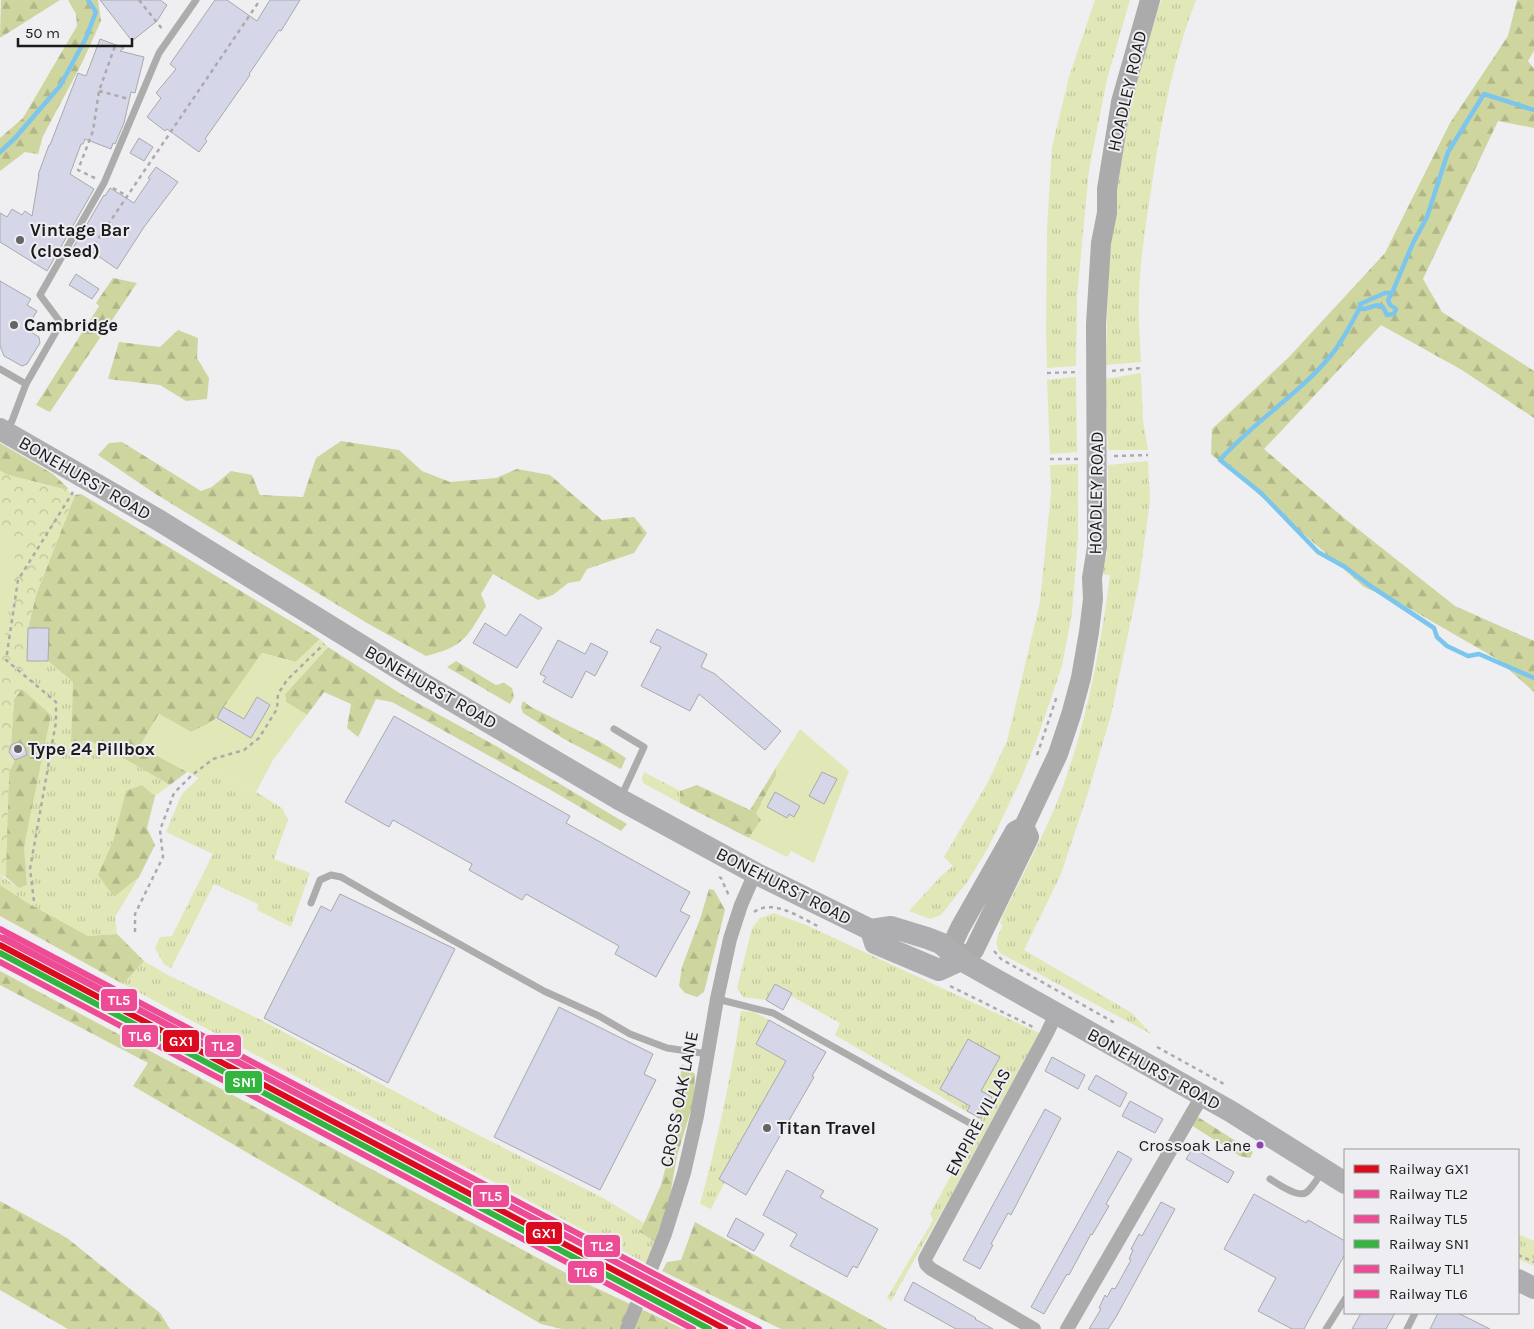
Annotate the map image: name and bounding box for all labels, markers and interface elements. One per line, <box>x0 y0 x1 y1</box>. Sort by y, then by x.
scale bar <box>18 15 131 47</box>
text: 50 m <box>25 24 60 42</box>
street label: HOADLEY ROAD <box>1102 28 1152 154</box>
place label: Vintage Bar (closed) <box>30 219 129 262</box>
marker: Vintage Bar (closed) <box>14 234 26 246</box>
place label: Cambridge <box>24 314 118 336</box>
marker: Cambridge <box>8 319 20 331</box>
street label: BONEHURST ROAD <box>15 431 155 525</box>
street label: HOADLEY ROAD <box>1084 431 1108 555</box>
street label: BONEHURST ROAD <box>361 640 501 734</box>
place label: Type 24 Pillbox <box>28 738 155 760</box>
marker: Type 24 Pillbox <box>12 743 24 755</box>
street label: BONEHURST ROAD <box>713 842 855 930</box>
line badge: TL5 <box>100 988 138 1012</box>
text: TL5 <box>108 992 130 1009</box>
street label: BONEHURST ROAD <box>1083 1023 1225 1115</box>
line badge: TL6 <box>121 1024 159 1048</box>
text: TL6 <box>129 1028 151 1045</box>
line badge: GX1 <box>162 1029 200 1053</box>
street label: CROSS OAK LANE <box>655 1029 703 1169</box>
text: GX1 <box>169 1033 193 1050</box>
line badge: TL2 <box>204 1034 242 1058</box>
text: TL2 <box>212 1038 234 1055</box>
street label: EMPIRE VILLAS <box>940 1064 1016 1180</box>
line badge: SN1 <box>224 1070 263 1094</box>
text: SN1 <box>232 1074 256 1091</box>
place label: Titan Travel <box>777 1117 876 1139</box>
marker: Titan Travel <box>761 1122 773 1134</box>
place label: Crossoak Lane <box>1139 1135 1251 1155</box>
marker: Crossoak Lane <box>1255 1140 1265 1150</box>
legend <box>1344 1149 1519 1314</box>
text: Railway GX1 <box>1389 1160 1469 1178</box>
line badge: TL5 <box>472 1184 510 1208</box>
text: Railway TL2 <box>1389 1185 1468 1203</box>
text: TL5 <box>480 1188 502 1205</box>
text: Railway TL5 <box>1389 1210 1468 1228</box>
line badge: GX1 <box>525 1221 563 1245</box>
text: GX1 <box>532 1225 556 1242</box>
line badge: TL2 <box>583 1234 621 1258</box>
text: Railway SN1 <box>1389 1235 1469 1253</box>
text: TL2 <box>591 1238 613 1255</box>
line badge: TL6 <box>567 1260 605 1284</box>
text: Railway TL1 <box>1389 1260 1464 1278</box>
text: TL6 <box>575 1264 597 1281</box>
text: Railway TL6 <box>1389 1285 1468 1303</box>

